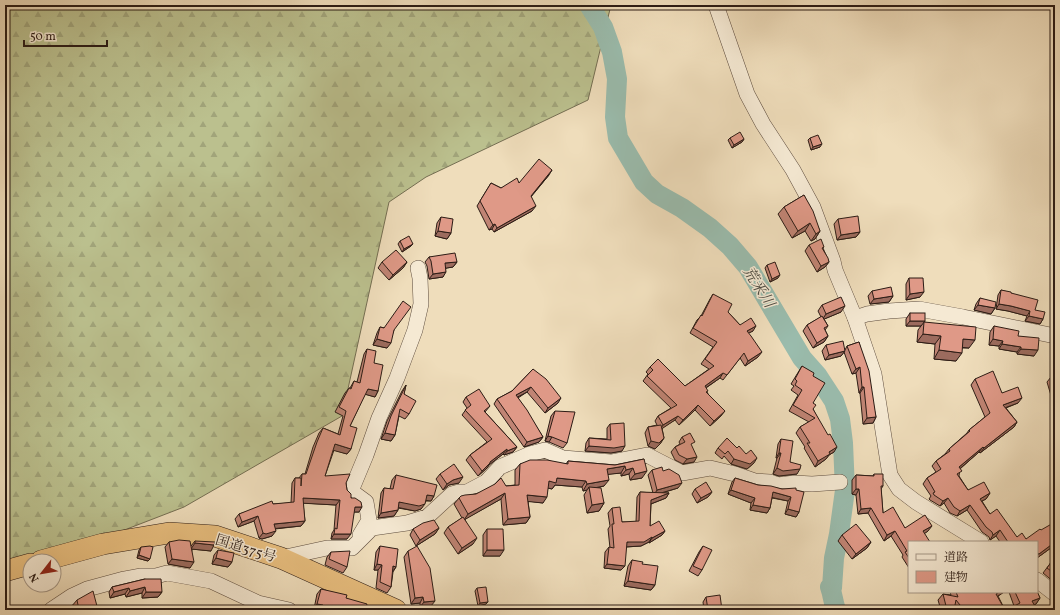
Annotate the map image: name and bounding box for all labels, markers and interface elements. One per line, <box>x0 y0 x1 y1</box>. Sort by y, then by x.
scale bar <box>24 22 107 48</box>
text: 50 m <box>30 29 56 45</box>
water label: 荒釆川 <box>737 263 780 314</box>
street label: 国道375号 <box>213 531 278 568</box>
legend <box>908 541 1038 593</box>
text: 道路 <box>944 550 968 566</box>
north arrow <box>22 553 62 593</box>
text: N <box>26 570 43 585</box>
text: 建物 <box>944 570 968 586</box>

